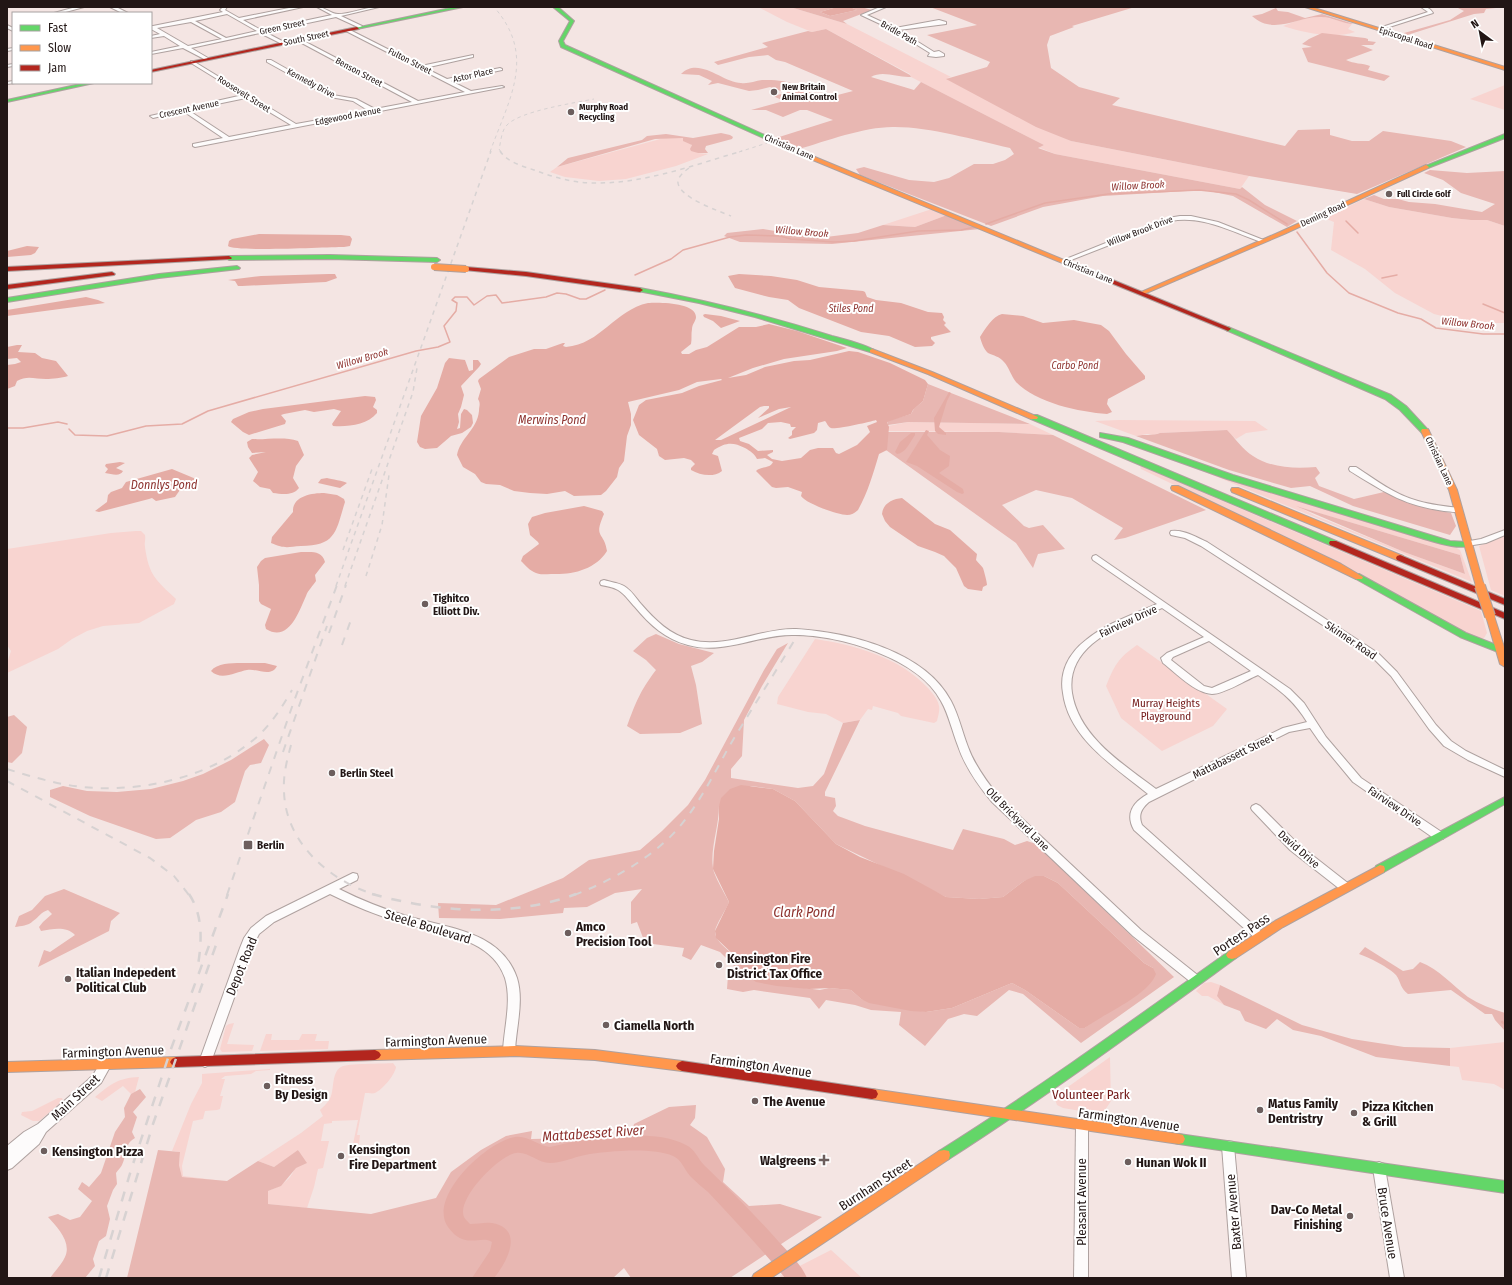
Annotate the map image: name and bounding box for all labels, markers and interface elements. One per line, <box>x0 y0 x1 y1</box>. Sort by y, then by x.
legend <box>12 12 152 84</box>
north arrow <box>1460 12 1500 52</box>
street label: Green Street <box>258 17 306 37</box>
text: N <box>1469 17 1481 31</box>
street label: Bridle Path <box>879 19 919 47</box>
text: Fast <box>48 21 67 35</box>
street label: Episcopal Road <box>1378 25 1434 51</box>
street label: South Street <box>283 28 330 48</box>
text: Slow <box>48 41 71 55</box>
street label: Fulton Street <box>387 46 433 76</box>
street label: Benson Street <box>334 55 384 89</box>
text: Jam <box>48 61 66 75</box>
street label: Astor Place <box>452 65 495 84</box>
street label: Kennedy Drive <box>285 66 337 100</box>
street label: Roosevelt Street <box>216 74 272 114</box>
place label: New Britain Animal Control <box>781 82 838 102</box>
marker: New Britain Animal Control <box>769 87 779 97</box>
street label: Crescent Avenue <box>158 98 220 120</box>
place label: Murphy Road Recycling <box>579 102 628 122</box>
street label: Edgewood Avenue <box>314 105 382 127</box>
marker: Murphy Road Recycling <box>566 107 576 117</box>
street label: Christian Lane <box>763 132 816 162</box>
water label: Willow Brook <box>1111 179 1165 193</box>
marker: Full Circle Golf <box>1384 189 1394 199</box>
place label: Full Circle Golf <box>1397 189 1452 199</box>
street label: Deming Road <box>1299 199 1347 229</box>
street label: Willow Brook Drive <box>1106 214 1175 248</box>
water label: Willow Brook <box>775 224 829 240</box>
street label: Christian Lane <box>1062 257 1115 286</box>
water label: Stiles Pond <box>827 303 874 315</box>
water label: Willow Brook <box>1441 315 1495 333</box>
water label: Willow Brook <box>335 346 390 372</box>
water label: Carbo Pond <box>1052 360 1099 372</box>
water label: Merwins Pond <box>518 413 587 427</box>
street label: Christian Lane <box>1423 435 1455 487</box>
water label: Donnlys Pond <box>131 478 198 492</box>
place label: Tighitco Elliott Div. <box>433 592 480 618</box>
marker: Tighitco Elliott Div. <box>420 599 430 609</box>
street label: Fairview Drive <box>1097 602 1159 641</box>
street label: Skinner Road <box>1322 618 1379 662</box>
park label: Murray Heights Playground <box>1132 697 1200 723</box>
street label: Mattabassett Street <box>1191 731 1276 782</box>
place label: Berlin Steel <box>340 767 394 780</box>
marker: Berlin Steel <box>327 768 337 778</box>
street label: Fairview Drive <box>1365 784 1424 829</box>
street label: Old Brickyard Lane <box>983 785 1052 854</box>
street label: David Drive <box>1275 828 1322 871</box>
marker: Berlin <box>242 839 254 851</box>
place label: Berlin <box>257 839 285 852</box>
water label: Clark Pond <box>773 904 835 921</box>
street label: Steele Boulevard <box>383 906 473 947</box>
street label: Porters Pass <box>1210 910 1273 959</box>
place label: Amco Precision Tool <box>575 919 652 949</box>
marker: Amco Precision Tool <box>563 928 573 938</box>
street label: Depot Road <box>223 935 260 998</box>
place label: Kensington Fire District Tax Office <box>727 951 822 981</box>
marker: Kensington Fire District Tax Office <box>714 960 724 970</box>
place label: Italian Indepedent Political Club <box>76 965 176 995</box>
marker: Italian Indepedent Political Club <box>63 974 73 984</box>
place label: Ciamella North <box>614 1018 694 1033</box>
marker: Ciamella North <box>601 1020 611 1030</box>
street label: Farmington Avenue <box>385 1031 487 1050</box>
street label: Farmington Avenue <box>62 1042 164 1061</box>
street label: Farmington Avenue <box>709 1051 812 1080</box>
street label: Main Street <box>48 1071 103 1124</box>
place label: Fitness By Design <box>275 1072 328 1102</box>
marker: Fitness By Design <box>262 1081 272 1091</box>
park label: Volunteer Park <box>1052 1087 1131 1102</box>
place label: The Avenue <box>763 1094 826 1109</box>
marker: The Avenue <box>750 1096 760 1106</box>
place label: Matus Family Dentristry <box>1268 1096 1339 1126</box>
place label: Pizza Kitchen & Grill <box>1362 1099 1434 1129</box>
street label: Farmington Avenue <box>1077 1105 1180 1134</box>
marker: Matus Family Dentristry <box>1255 1105 1265 1115</box>
marker: Pizza Kitchen & Grill <box>1349 1108 1359 1118</box>
water label: Mattabesset River <box>541 1121 646 1146</box>
place label: Kensington Fire Department <box>349 1142 437 1172</box>
place label: Kensington Pizza <box>52 1144 144 1159</box>
marker: Kensington Pizza <box>39 1146 49 1156</box>
marker: Kensington Fire Department <box>336 1151 346 1161</box>
place label: Walgreens <box>760 1153 816 1168</box>
marker: Walgreens <box>819 1155 829 1165</box>
street label: Burnham Street <box>836 1155 915 1213</box>
place label: Hunan Wok II <box>1136 1155 1207 1170</box>
marker: Hunan Wok II <box>1123 1157 1133 1167</box>
street label: Pleasant Avenue <box>1074 1158 1089 1246</box>
street label: Baxter Avenue <box>1223 1173 1244 1251</box>
street label: Bruce Avenue <box>1374 1186 1401 1260</box>
place label: Dav-Co Metal Finishing <box>1271 1202 1343 1232</box>
marker: Dav-Co Metal Finishing <box>1345 1211 1355 1221</box>

